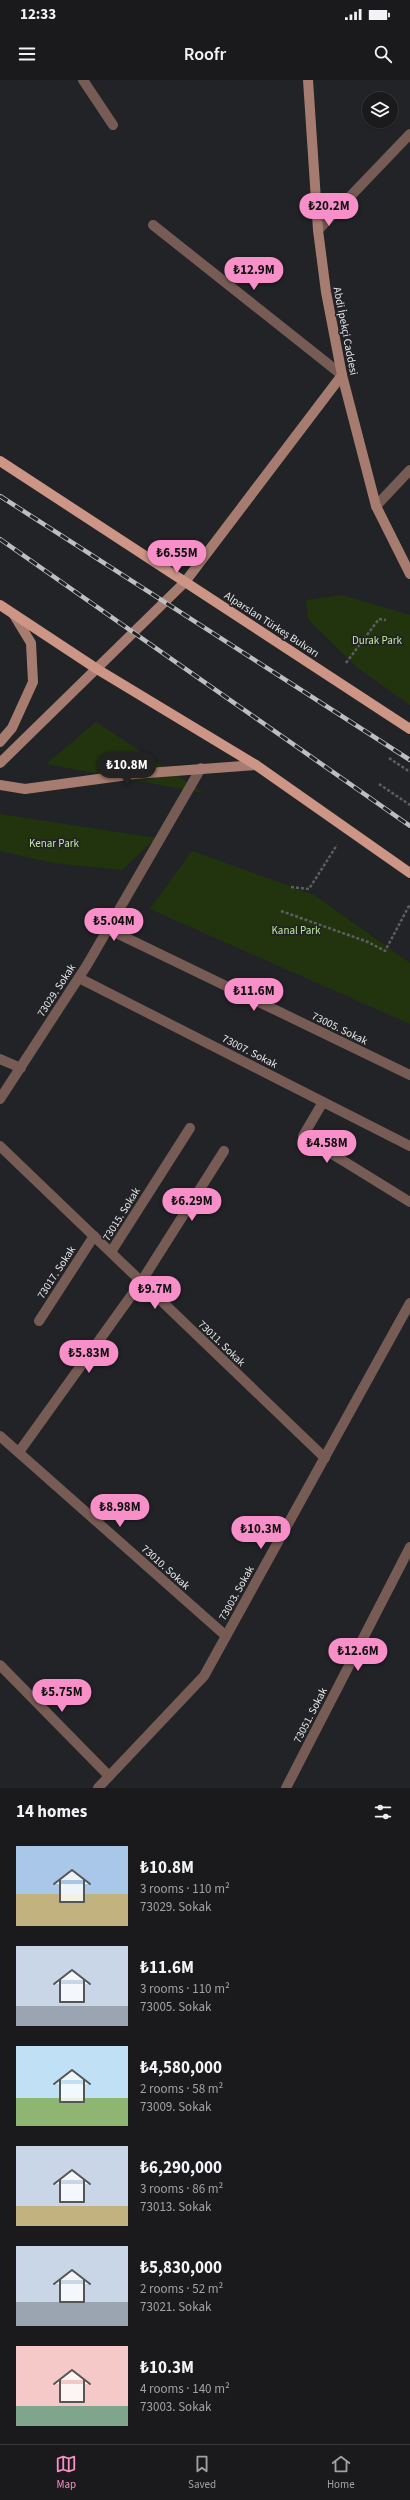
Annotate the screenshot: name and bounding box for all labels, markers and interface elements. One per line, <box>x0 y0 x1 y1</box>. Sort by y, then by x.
text: 12:33 <box>20 4 56 25</box>
text: Roofr <box>184 42 226 67</box>
icon: menu <box>16 43 38 65</box>
icon: search <box>372 43 394 65</box>
map controls <box>362 92 398 128</box>
button: layers <box>362 92 398 128</box>
pin: ₺20.2M <box>296 193 362 227</box>
text: ₺20.2M <box>308 197 350 215</box>
pin: ₺12.9M <box>221 257 287 291</box>
text: ₺12.9M <box>233 261 275 279</box>
street label: Abdi İpekçi Caddesi <box>330 286 361 376</box>
pin: ₺6.55M <box>144 540 210 574</box>
text: ₺6.55M <box>156 544 198 562</box>
street label: Alparslan Türkeş Bulvarı <box>221 588 322 661</box>
park label: Durak Park <box>352 633 403 648</box>
pin: ₺10.8M <box>94 752 160 786</box>
text: ₺10.8M <box>106 756 148 774</box>
park label: Kenar Park <box>29 836 79 851</box>
pin: ₺5.04M <box>81 908 147 942</box>
text: ₺5.04M <box>93 912 135 930</box>
park label: Kanal Park <box>271 923 321 938</box>
street label: 73029. Sokak <box>34 960 79 1020</box>
pin: ₺11.6M <box>221 978 287 1012</box>
text: ₺11.6M <box>233 982 275 1000</box>
street label: 73005. Sokak <box>309 1008 371 1049</box>
street label: 73007. Sokak <box>219 1031 281 1072</box>
pin: ₺4.58M <box>294 1130 360 1164</box>
text: ₺4.58M <box>306 1134 348 1152</box>
street label: 73015. Sokak <box>99 1184 144 1244</box>
pin: ₺6.29M <box>159 1188 225 1222</box>
text: ₺6.29M <box>171 1192 213 1210</box>
street label: 73017. Sokak <box>34 1242 79 1302</box>
pin: ₺9.7M <box>127 1276 183 1310</box>
text: ₺9.7M <box>138 1280 172 1298</box>
street label: 73011. Sokak <box>195 1317 249 1370</box>
pin: ₺5.83M <box>56 1340 122 1374</box>
text: ₺5.83M <box>68 1344 110 1362</box>
pin: ₺8.98M <box>87 1494 153 1528</box>
text: ₺8.98M <box>99 1498 141 1516</box>
pin: ₺10.3M <box>228 1516 294 1550</box>
text: ₺10.3M <box>240 1520 282 1538</box>
street label: 73010. Sokak <box>138 1542 194 1594</box>
street label: 73003. Sokak <box>215 1563 258 1623</box>
pin: ₺12.6M <box>325 1638 391 1672</box>
text: ₺12.6M <box>337 1642 379 1660</box>
pin: ₺5.75M <box>29 1679 95 1713</box>
text: ₺5.75M <box>41 1683 83 1701</box>
street label: 73051. Sokak <box>290 1684 331 1746</box>
text: 14 homes <box>16 1800 87 1824</box>
icon: filters <box>372 1801 394 1823</box>
text: ₺10.8M <box>140 1856 194 1880</box>
icon: home <box>48 1862 96 1910</box>
text: 3 rooms · 110 m² <box>140 1880 230 1898</box>
text: 73029. Sokak <box>140 1898 211 1916</box>
text: ₺11.6M <box>140 1956 194 1980</box>
icon: home <box>48 1962 96 2010</box>
text: 3 rooms · 110 m² <box>140 1980 230 1998</box>
text: 73005. Sokak <box>140 1998 211 2016</box>
text: ₺4,580,000 <box>140 2056 222 2080</box>
icon: home <box>48 2062 96 2110</box>
text: 2 rooms · 58 m² <box>140 2080 223 2098</box>
text: 73009. Sokak <box>140 2098 211 2116</box>
text: ₺6,290,000 <box>140 2156 222 2180</box>
icon: home <box>48 2162 96 2210</box>
text: 3 rooms · 86 m² <box>140 2180 223 2198</box>
text: 73013. Sokak <box>140 2198 211 2216</box>
text: ₺5,830,000 <box>140 2256 222 2280</box>
icon: home <box>48 2262 96 2310</box>
text: 2 rooms · 52 m² <box>140 2280 223 2298</box>
text: 73021. Sokak <box>140 2298 211 2316</box>
text: ₺10.3M <box>140 2356 194 2380</box>
icon: home <box>48 2362 96 2410</box>
text: 4 rooms · 140 m² <box>140 2380 230 2398</box>
text: 73003. Sokak <box>140 2398 211 2416</box>
tab: Map <box>55 2453 77 2492</box>
tab: Saved <box>188 2453 216 2492</box>
tab: Home <box>327 2453 355 2492</box>

